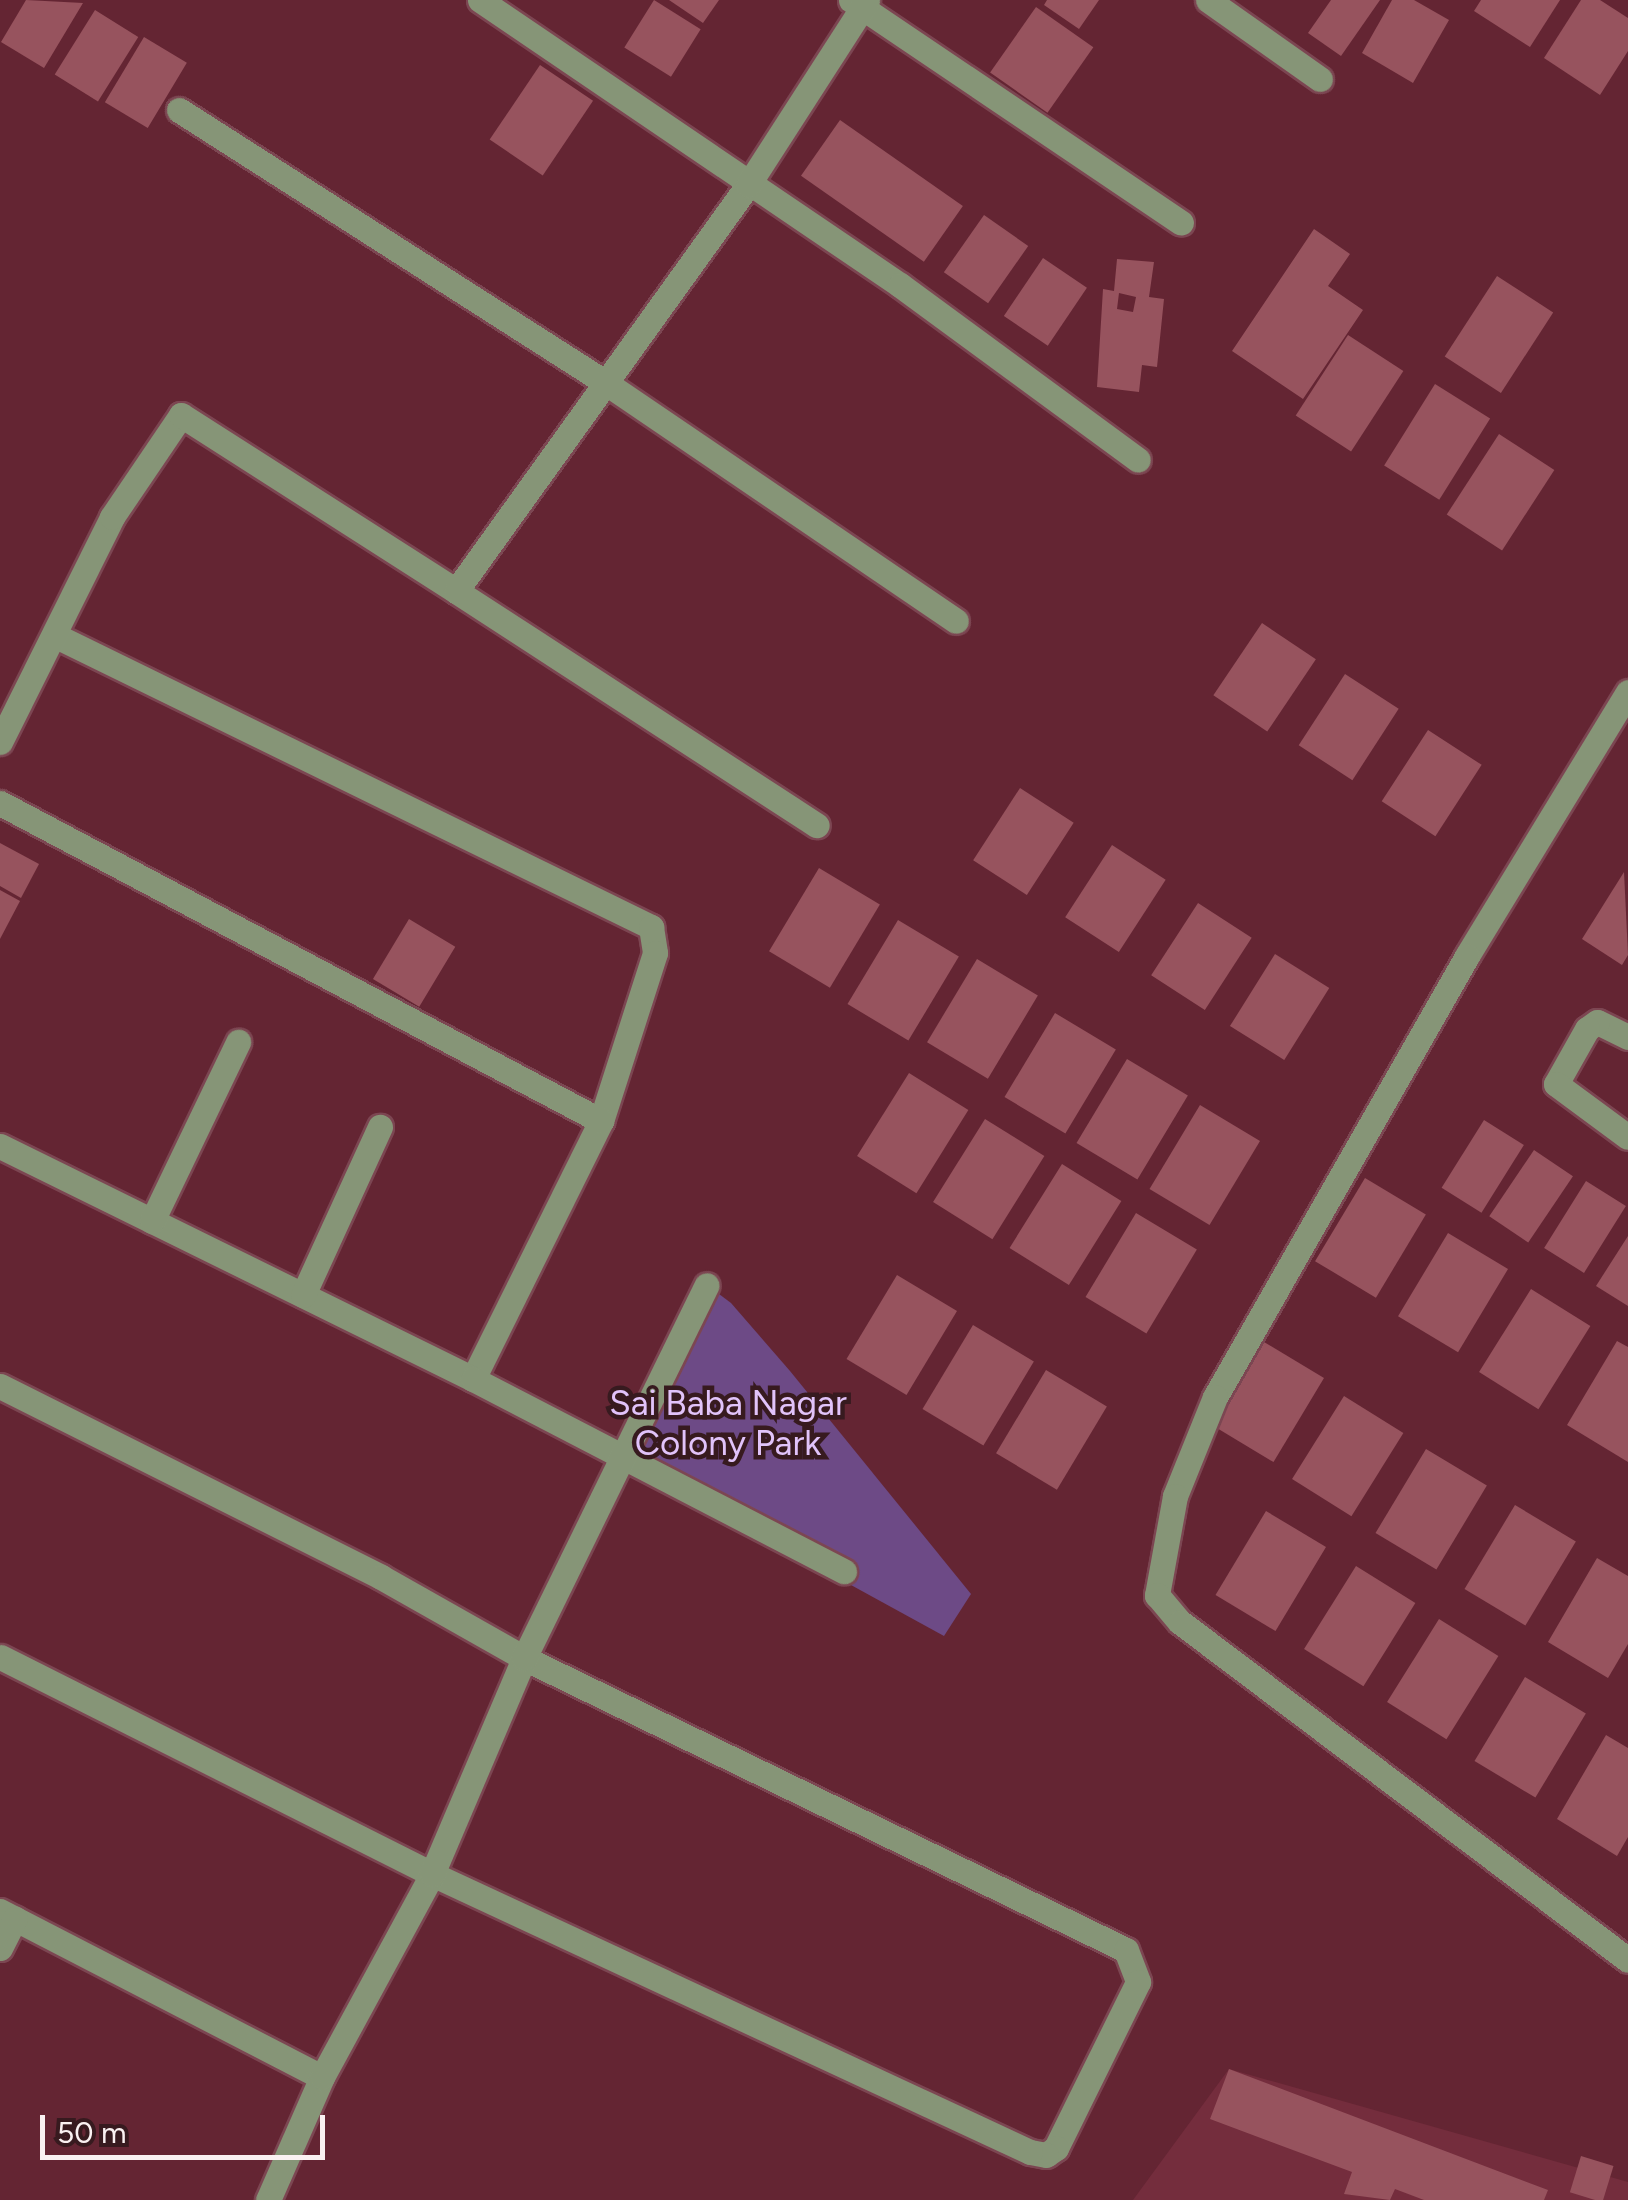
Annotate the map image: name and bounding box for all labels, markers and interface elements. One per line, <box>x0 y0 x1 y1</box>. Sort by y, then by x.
park label: Sai Baba Nagar Colony Park <box>609 1382 847 1464</box>
scale bar <box>45 2095 330 2157</box>
text: 50 m <box>57 2114 126 2151</box>

